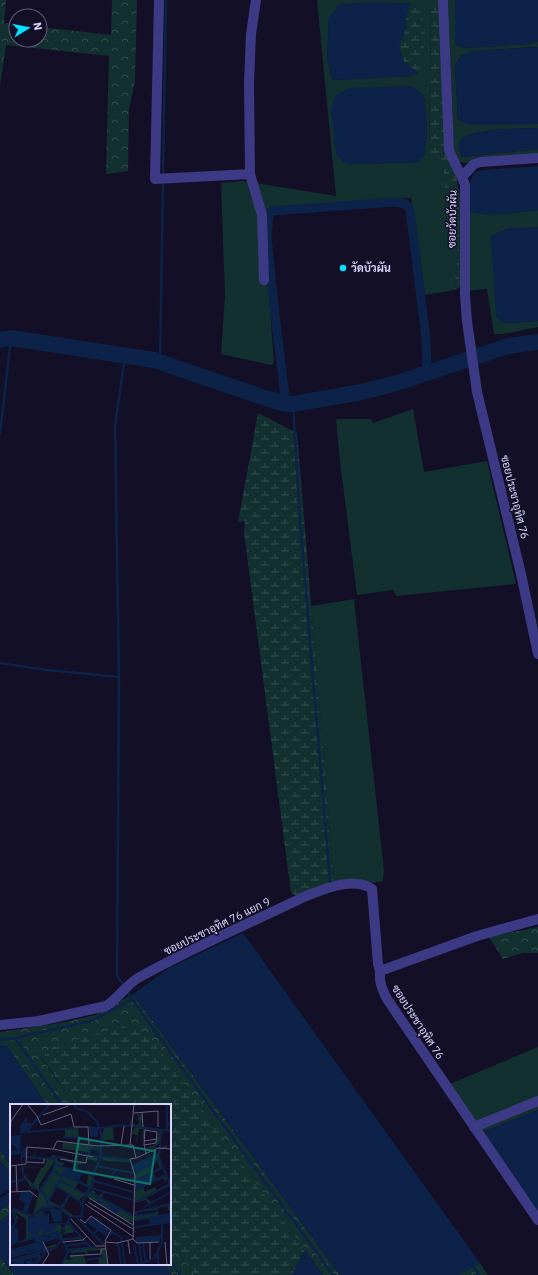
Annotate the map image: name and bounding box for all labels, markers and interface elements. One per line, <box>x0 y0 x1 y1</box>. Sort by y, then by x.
north arrow <box>8 8 48 48</box>
text: N <box>30 21 45 31</box>
street label: ซอยวัดบัวผัน <box>444 190 460 248</box>
place label: วัดบัวผัน <box>351 261 391 275</box>
marker: วัดบัวผัน <box>338 263 348 273</box>
street label: ซอยประชาอุทิศ 76 <box>496 454 532 541</box>
street label: ซอยประชาอุทิศ 76 แยก 9 <box>161 894 273 960</box>
street label: ซอยประชาอุทิศ 76 <box>387 982 447 1063</box>
inset map <box>10 1104 171 1265</box>

